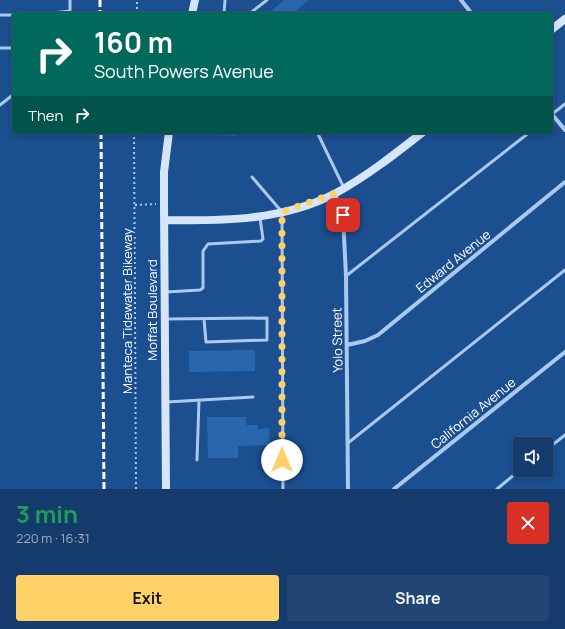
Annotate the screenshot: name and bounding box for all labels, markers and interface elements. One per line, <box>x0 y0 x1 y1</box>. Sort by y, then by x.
text: 160 m <box>94 23 173 61</box>
icon: right <box>28 28 80 80</box>
text: South Powers Avenue <box>94 59 274 83</box>
icon: right <box>71 104 93 126</box>
text: Then <box>28 105 63 126</box>
pin <box>326 198 360 232</box>
icon: arrive <box>332 204 354 226</box>
street label: Edward Avenue <box>412 225 494 297</box>
street label: Manteca Tidewater Bikeway <box>118 228 136 394</box>
street label: Moffat Boulevard <box>143 259 161 361</box>
street label: Yolo Street <box>327 307 347 373</box>
street label: California Avenue <box>427 373 520 453</box>
map controls <box>513 437 553 477</box>
button: sound <box>513 437 553 477</box>
position arrow <box>261 439 303 481</box>
text: 3 min <box>16 497 78 530</box>
button: close <box>507 502 549 544</box>
text: 220 m · 16:31 <box>16 529 90 547</box>
button: Exit <box>16 575 279 621</box>
button: Share <box>287 575 549 621</box>

